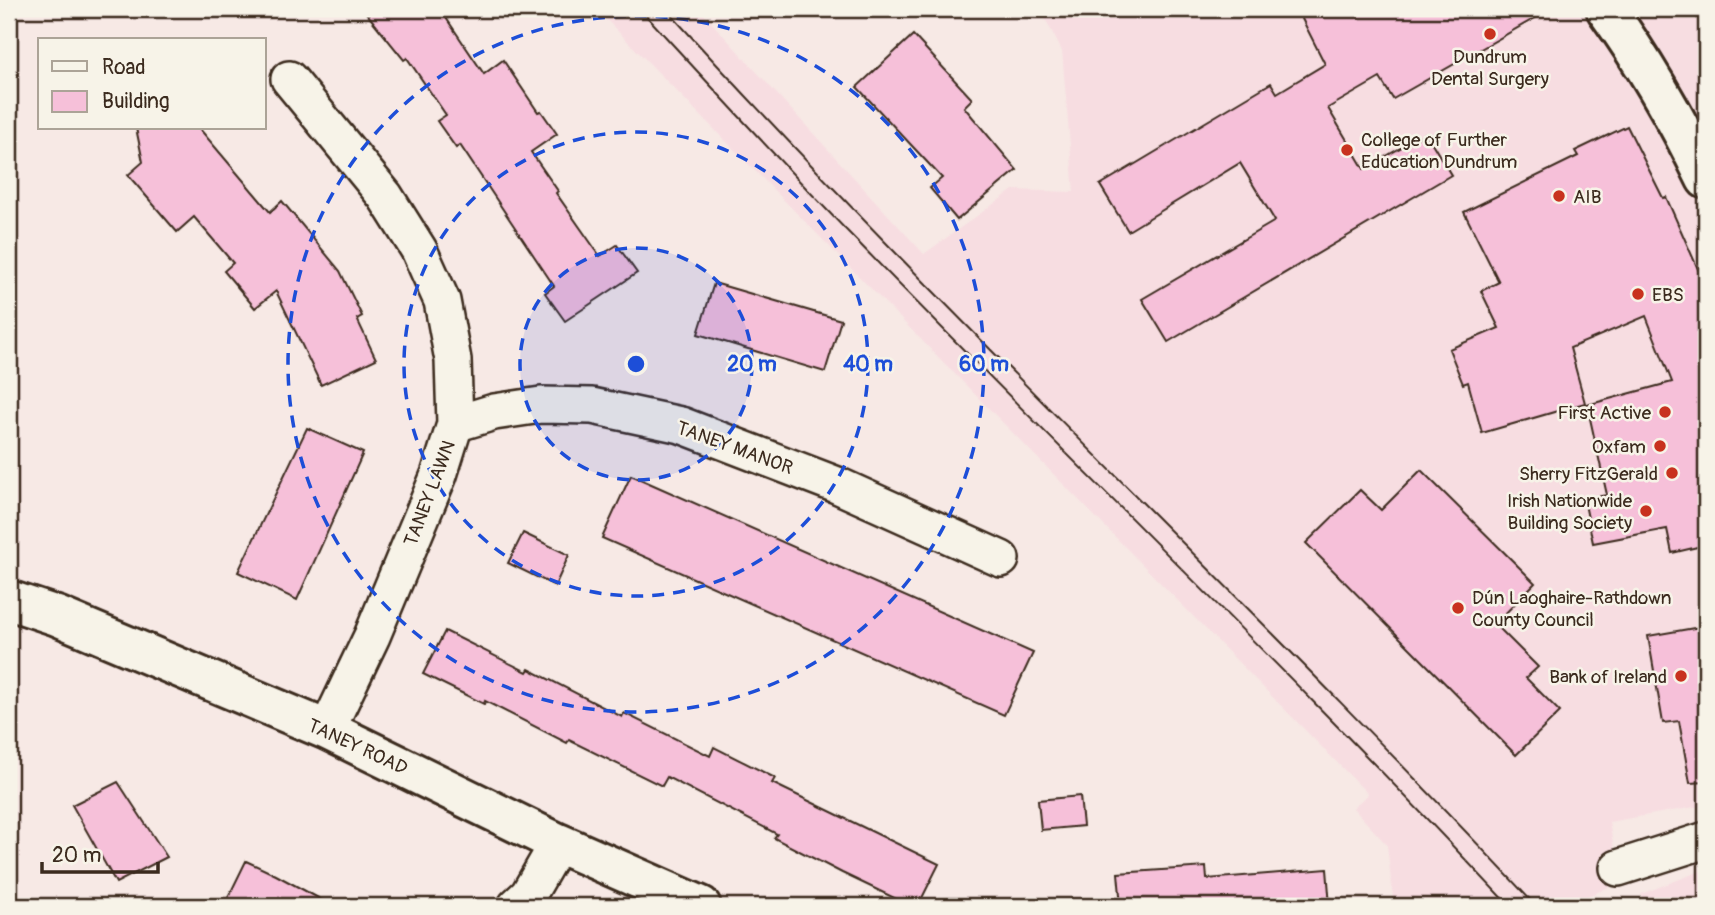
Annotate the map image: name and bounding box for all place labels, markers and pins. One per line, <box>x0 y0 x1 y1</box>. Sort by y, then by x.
marker: Dundrum Dental Surgery <box>1482 26 1498 42</box>
place label: Dundrum Dental Surgery <box>1431 45 1549 91</box>
place label: College of Further Education Dundrum <box>1361 128 1518 174</box>
marker: College of Further Education Dundrum <box>1339 142 1355 158</box>
place label: AIB <box>1573 185 1601 209</box>
marker: AIB <box>1551 188 1567 204</box>
place label: EBS <box>1652 283 1684 307</box>
marker: EBS <box>1630 286 1646 302</box>
centre of rings <box>624 352 648 376</box>
place label: First Active <box>1558 401 1652 425</box>
marker: First Active <box>1657 404 1673 420</box>
place label: Oxfam <box>1592 435 1646 459</box>
marker: Oxfam <box>1652 438 1668 454</box>
place label: Sherry FitzGerald <box>1519 462 1658 486</box>
marker: Sherry FitzGerald <box>1664 465 1680 481</box>
place label: Irish Nationwide Building Society <box>1507 489 1633 535</box>
marker: Irish Nationwide Building Society <box>1638 503 1654 519</box>
place label: Dún Laoghaire-Rathdown County Council <box>1472 586 1671 632</box>
marker: Dún Laoghaire-Rathdown County Council <box>1450 600 1466 616</box>
place label: Bank of Ireland <box>1549 665 1667 689</box>
marker: Bank of Ireland <box>1673 668 1689 684</box>

